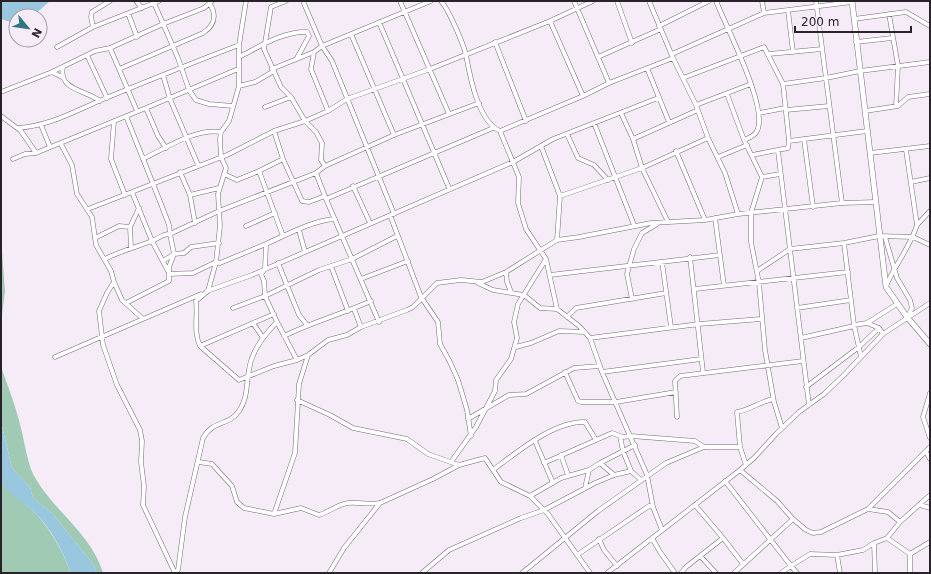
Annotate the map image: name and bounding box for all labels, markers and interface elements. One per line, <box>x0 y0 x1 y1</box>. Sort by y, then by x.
north arrow <box>8 8 48 48</box>
scale bar <box>795 8 911 34</box>
text: 200 m <box>801 15 839 29</box>
text: N <box>28 25 44 40</box>

